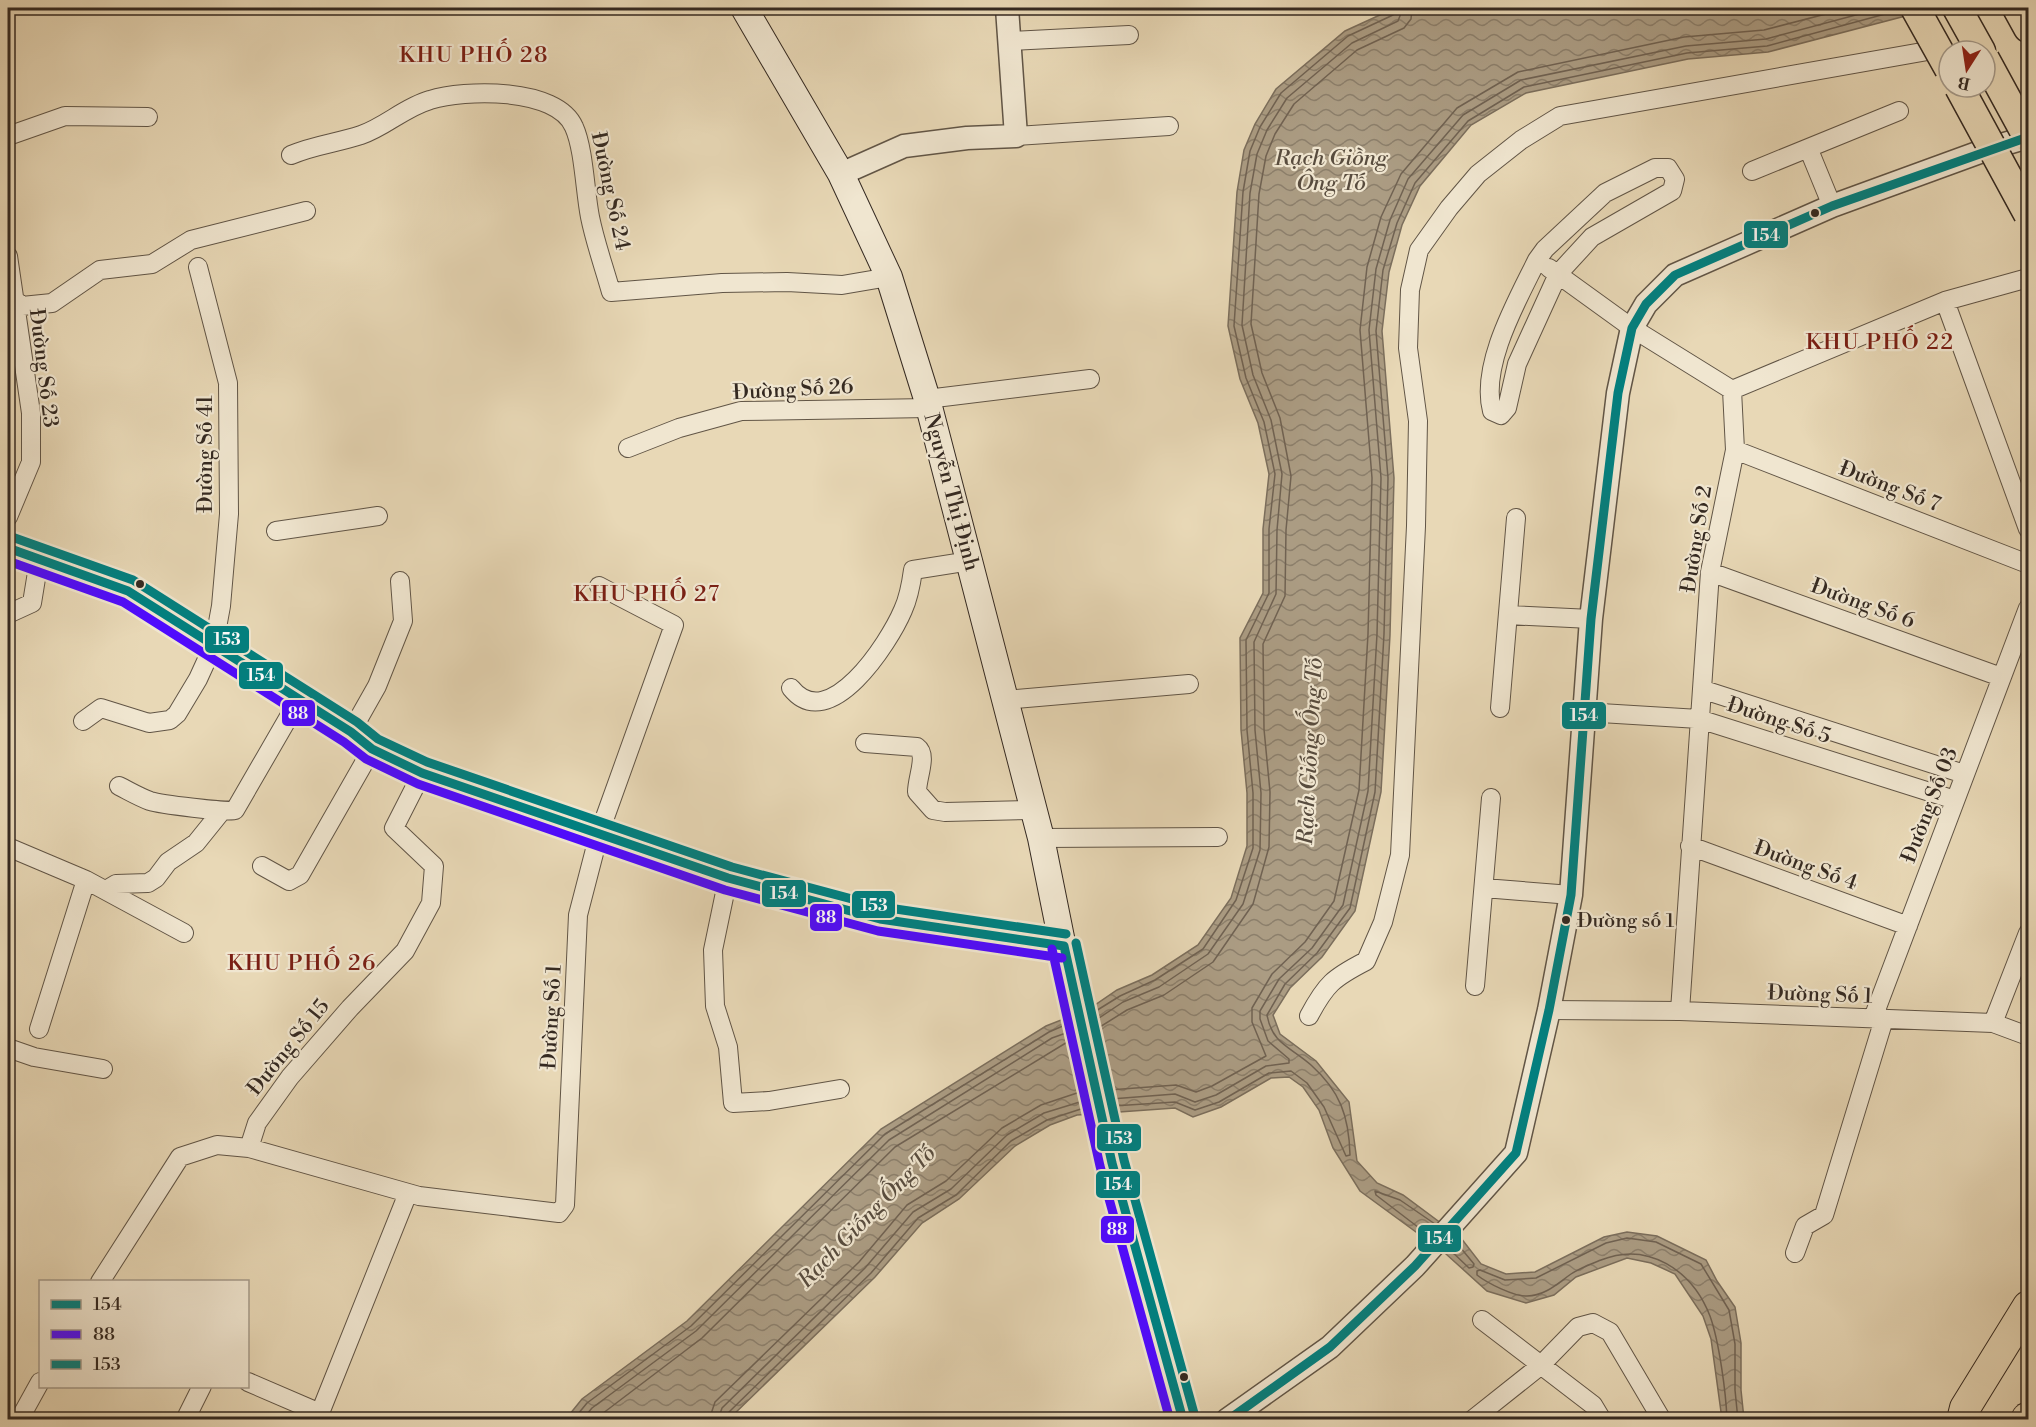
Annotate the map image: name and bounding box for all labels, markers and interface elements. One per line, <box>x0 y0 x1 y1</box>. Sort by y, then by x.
district label: KHU PHỐ 28 <box>399 38 549 69</box>
north arrow <box>1937 39 1997 99</box>
text: B <box>1956 72 1972 94</box>
street label: Đường Số 24 <box>585 130 635 253</box>
water label: Rạch Giồng Ông Tố <box>1273 145 1389 197</box>
unlabelled marker <box>1809 207 1821 219</box>
line badge: 154 <box>1743 220 1789 249</box>
text: 154 <box>1752 226 1781 246</box>
street label: Đường Số 23 <box>23 307 63 429</box>
district label: KHU PHỐ 22 <box>1806 325 1954 356</box>
street label: Đường Số 26 <box>732 374 854 406</box>
street label: Đường Số 41 <box>193 395 219 513</box>
street label: Nguyễn Thị Định <box>917 411 985 574</box>
street label: Đường Số 7 <box>1835 456 1944 518</box>
street label: Đường Số 2 <box>1676 484 1718 595</box>
street label: Đường Số 6 <box>1807 573 1918 635</box>
district label: KHU PHỐ 27 <box>573 577 721 608</box>
unlabelled marker <box>134 578 146 590</box>
line badge: 153 <box>204 625 250 654</box>
text: 153 <box>213 630 241 650</box>
water label: Rạch Giống Ống Tố <box>1288 657 1329 846</box>
line badge: 154 <box>238 661 284 690</box>
text: 154 <box>247 666 276 686</box>
street label: Đường Số 5 <box>1724 692 1834 750</box>
line badge: 88 <box>281 699 316 727</box>
line badge: 154 <box>1561 701 1607 730</box>
text: 88 <box>288 704 308 724</box>
text: 154 <box>1570 706 1599 726</box>
street label: Đường Số 03 <box>1896 744 1964 867</box>
street label: Đường Số 4 <box>1750 835 1861 897</box>
line badge: 154 <box>761 879 807 908</box>
text: 154 <box>770 884 799 904</box>
line badge: 153 <box>851 890 896 919</box>
text: 153 <box>860 896 888 916</box>
line badge: 88 <box>809 903 843 932</box>
text: 88 <box>816 908 836 928</box>
place label: Đường số 1 <box>1577 909 1675 934</box>
marker: Đường số 1 <box>1560 914 1572 926</box>
district label: KHU PHỐ 26 <box>227 946 377 977</box>
street label: Đường Số 1 <box>536 964 568 1070</box>
street label: Đường Số 1 <box>1767 980 1873 1010</box>
street label: Đường Số 15 <box>242 994 336 1101</box>
line badge: 153 <box>1096 1123 1142 1152</box>
text: 153 <box>1105 1129 1133 1149</box>
water label: Rạch Giống Ống Tố <box>789 1138 942 1294</box>
line badge: 154 <box>1095 1170 1141 1199</box>
text: 154 <box>1104 1175 1133 1195</box>
line badge: 88 <box>1100 1215 1135 1244</box>
text: 88 <box>1107 1220 1127 1240</box>
line badge: 154 <box>1417 1224 1462 1253</box>
text: 154 <box>1425 1229 1454 1249</box>
legend <box>39 1280 249 1388</box>
text: 154 <box>93 1293 122 1316</box>
text: 88 <box>93 1323 115 1346</box>
text: 153 <box>93 1353 121 1376</box>
unlabelled marker <box>1178 1371 1190 1383</box>

